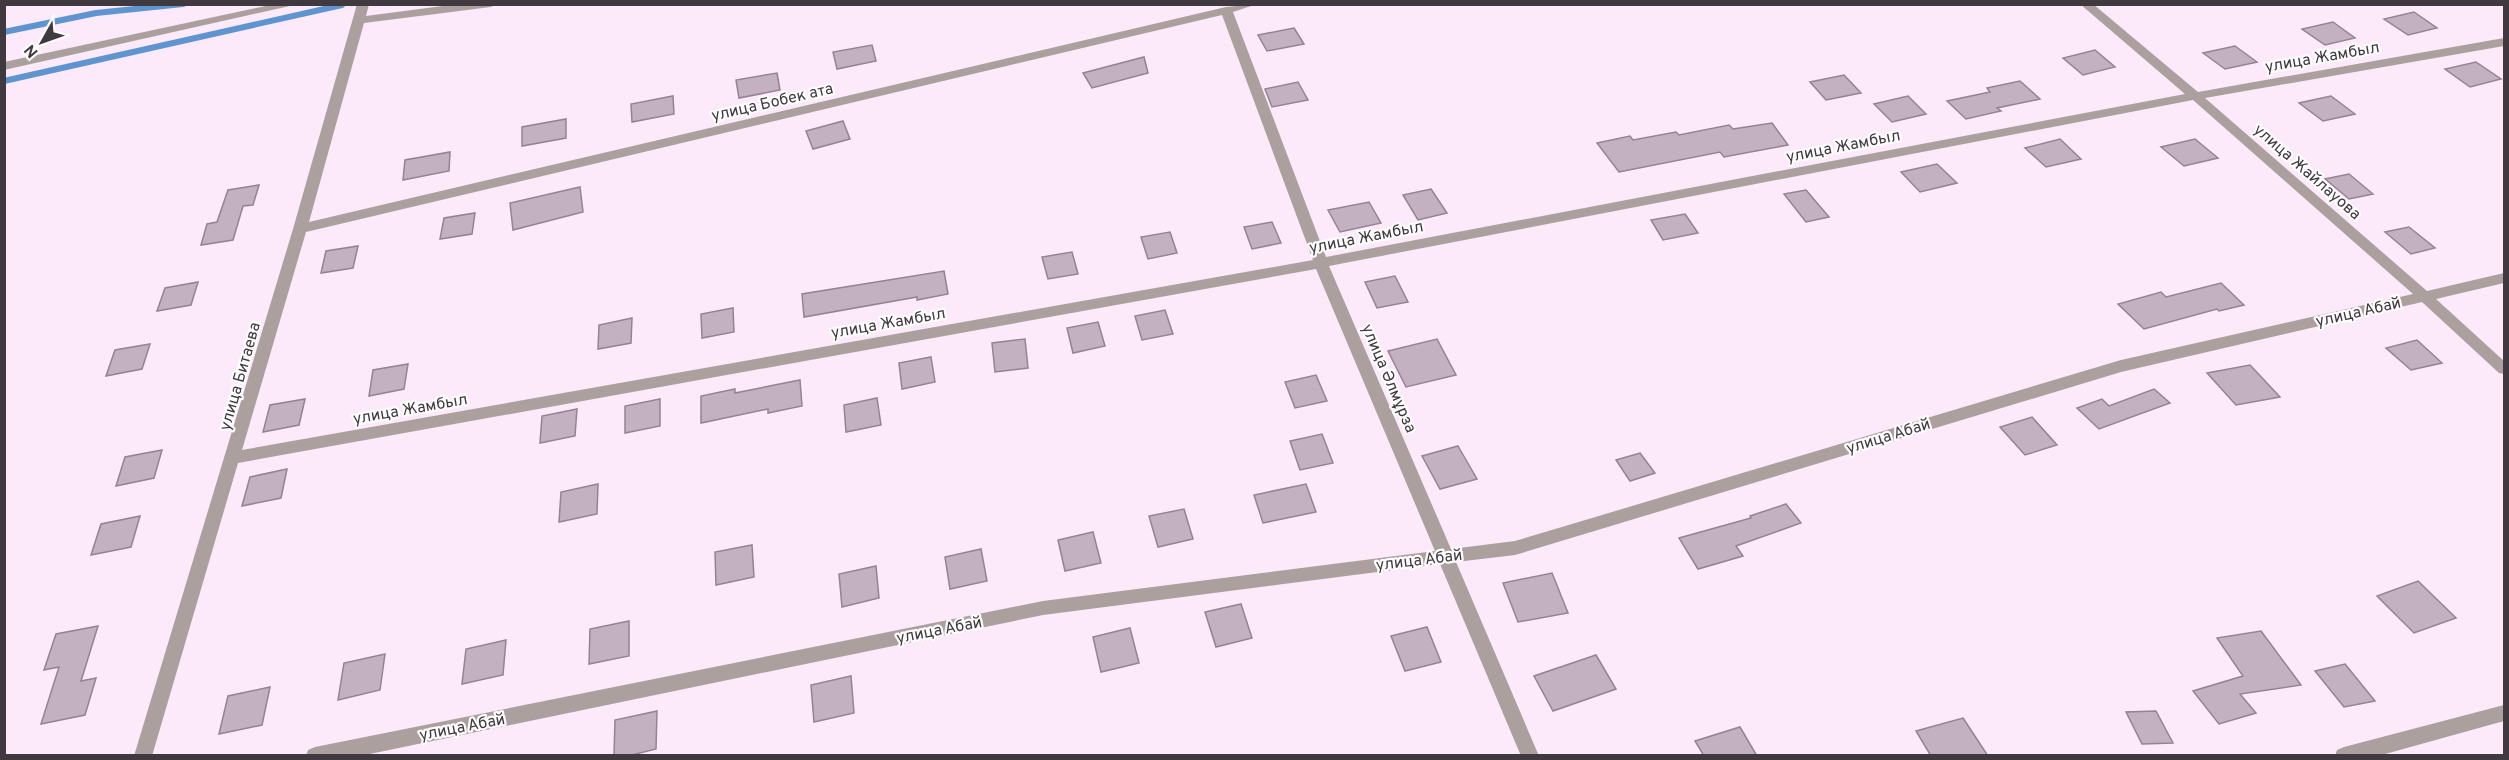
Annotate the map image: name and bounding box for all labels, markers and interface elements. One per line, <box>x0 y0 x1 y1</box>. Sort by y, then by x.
north arrow <box>12 12 72 72</box>
street label: улица Жамбыл <box>2264 38 2381 78</box>
text: N <box>21 40 43 61</box>
street label: улица Бобек ата <box>710 79 835 127</box>
street label: улица Жайлауова <box>2249 120 2365 225</box>
street label: улица Жамбыл <box>1785 126 1902 168</box>
street label: улица Жамбыл <box>1308 217 1425 259</box>
street label: улица Абай <box>2314 293 2403 332</box>
street label: улица Жамбыл <box>830 304 947 344</box>
street label: улица Битаева <box>216 320 266 433</box>
street label: улица Әлмұрза <box>1356 321 1420 436</box>
street label: улица Жамбыл <box>352 390 469 430</box>
street label: улица Абай <box>1844 415 1933 459</box>
street label: улица Абай <box>1375 546 1464 576</box>
street label: улица Абай <box>895 613 984 649</box>
street label: улица Абай <box>418 710 507 746</box>

